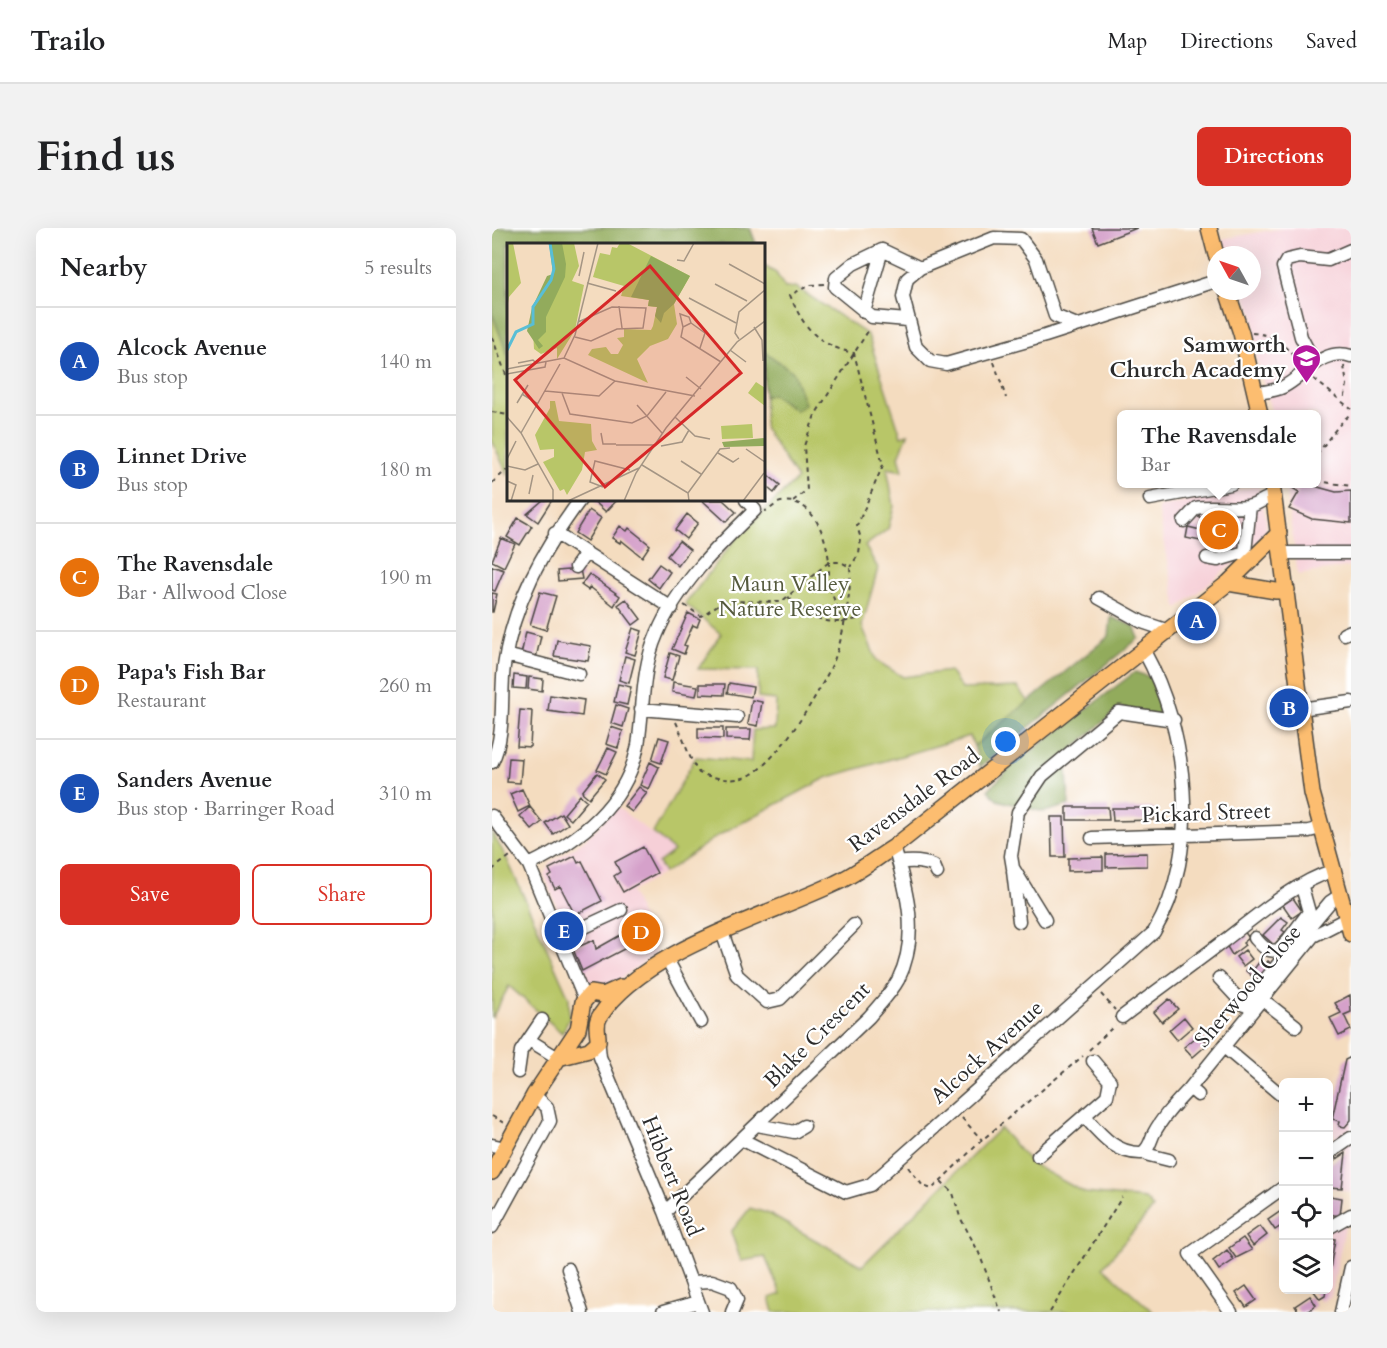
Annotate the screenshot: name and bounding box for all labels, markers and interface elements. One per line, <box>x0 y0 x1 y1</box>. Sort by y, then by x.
text: Trailo <box>30 22 105 60</box>
text: Map <box>1107 27 1147 56</box>
text: Directions <box>1180 27 1273 56</box>
text: Saved <box>1306 27 1357 56</box>
button: Directions <box>1197 127 1351 186</box>
text: Find us <box>36 128 176 185</box>
inset map <box>507 243 765 501</box>
north arrow <box>1207 246 1261 300</box>
text: Nearby <box>60 250 148 285</box>
text: 5 results <box>364 254 432 281</box>
place label: Samworth Church Academy <box>1109 330 1286 385</box>
text: Alcock Avenue <box>117 333 267 363</box>
school or university icon: Samworth Church Academy <box>1291 342 1323 384</box>
text: A <box>72 348 87 375</box>
text: 140 m <box>379 348 432 375</box>
text: Bus stop <box>117 363 188 390</box>
popup <box>1117 410 1321 488</box>
text: The Ravensdale <box>1141 421 1297 451</box>
text: Linnet Drive <box>117 441 247 471</box>
text: Bar <box>1141 451 1170 478</box>
text: B <box>72 456 87 483</box>
text: 180 m <box>379 456 432 483</box>
text: Bus stop <box>117 471 188 498</box>
pin: C <box>1200 508 1238 552</box>
text: The Ravensdale <box>117 549 274 579</box>
text: C <box>72 564 87 591</box>
text: 190 m <box>379 564 432 591</box>
park label: Maun Valley Nature Reserve <box>719 569 861 624</box>
text: Bar · Allwood Close <box>117 579 287 606</box>
pin: A <box>1178 598 1216 644</box>
text: Papa's Fish Bar <box>117 657 266 687</box>
text: D <box>71 672 88 699</box>
text: 260 m <box>379 672 432 699</box>
pin: B <box>1270 686 1308 730</box>
text: Restaurant <box>117 687 206 714</box>
your location <box>991 727 1020 756</box>
street label: Ravensdale Road <box>842 741 986 859</box>
text: Sanders Avenue <box>117 765 273 795</box>
text: E <box>73 780 86 807</box>
text: 310 m <box>379 780 432 807</box>
text: Bus stop · Barringer Road <box>117 795 335 822</box>
street label: Pickard Street <box>1141 796 1271 830</box>
button: Save <box>60 864 240 925</box>
button: Share <box>252 864 432 925</box>
pin: E <box>544 908 584 954</box>
pin: D <box>622 910 660 954</box>
street label: Sherwood Close <box>1188 918 1308 1054</box>
street label: Blake Crescent <box>757 975 877 1095</box>
street label: Alcock Avenue <box>924 993 1050 1111</box>
map controls <box>1279 1078 1333 1294</box>
button: + <box>1279 1078 1333 1132</box>
street label: Hibbert Road <box>634 1111 710 1241</box>
button: − <box>1279 1132 1333 1186</box>
button: locate <box>1279 1186 1333 1240</box>
button: layers <box>1279 1240 1333 1294</box>

